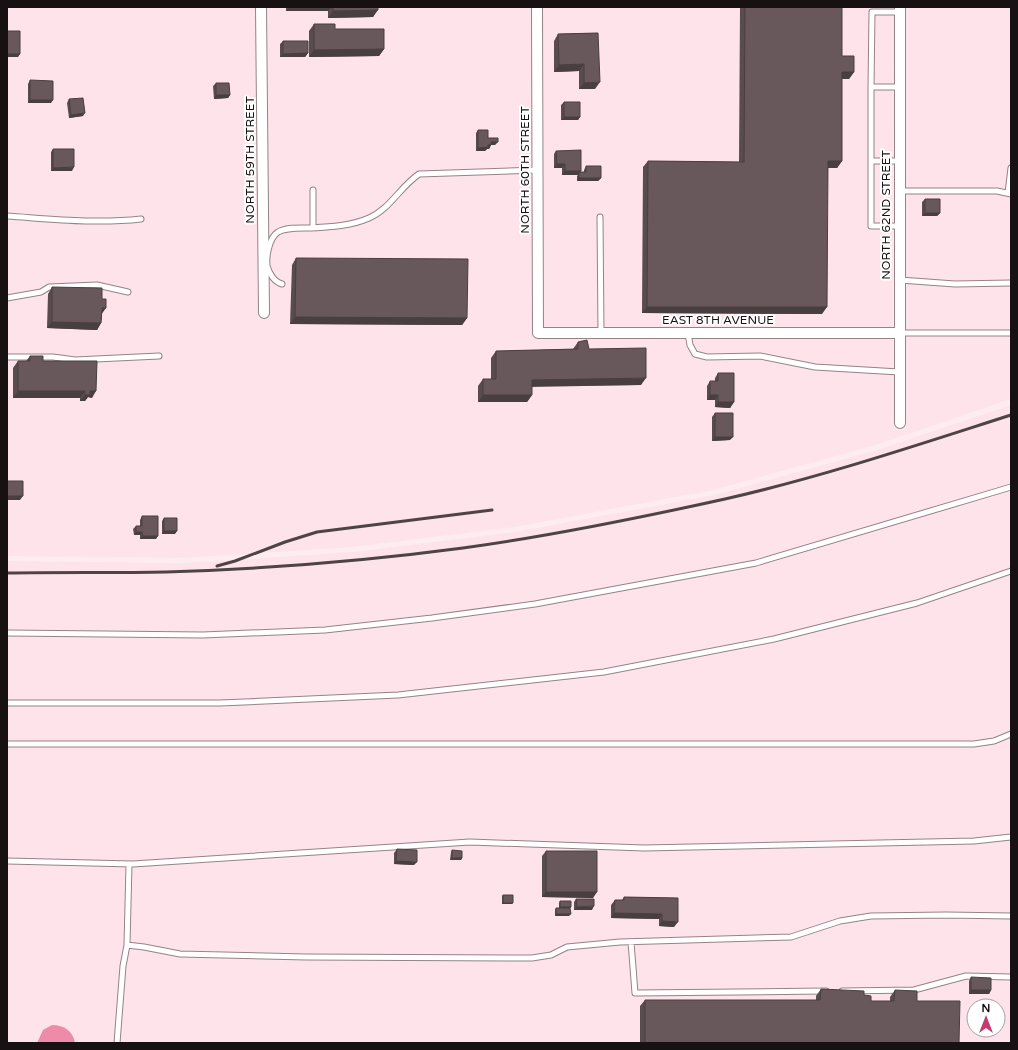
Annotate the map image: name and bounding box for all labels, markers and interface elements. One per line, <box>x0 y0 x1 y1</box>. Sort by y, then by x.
street label: NORTH 59TH STREET <box>243 96 257 224</box>
street label: NORTH 60TH STREET <box>518 106 532 234</box>
street label: NORTH 62ND STREET <box>879 149 893 280</box>
street label: EAST 8TH AVENUE <box>662 313 774 327</box>
north arrow <box>966 998 1006 1038</box>
text: N <box>982 1002 990 1015</box>

